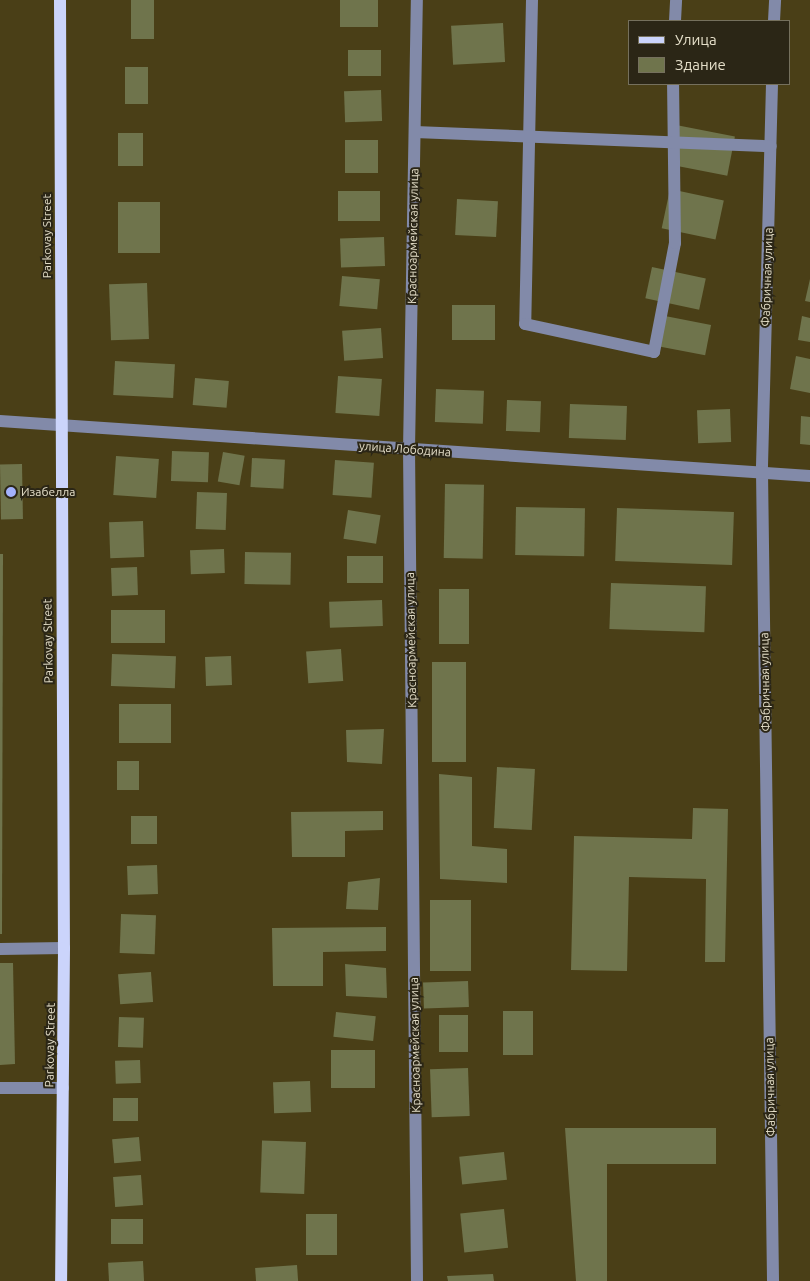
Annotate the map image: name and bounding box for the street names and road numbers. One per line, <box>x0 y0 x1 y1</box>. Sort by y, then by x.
street label: Красноармейская улица <box>405 168 421 304</box>
street label: Parkovay Street <box>40 194 54 278</box>
street label: Фабричная улица <box>758 227 776 327</box>
street label: улица Лободина <box>358 439 452 459</box>
street label: Красноармейская улица <box>403 572 419 708</box>
street label: Parkovay Street <box>40 599 56 683</box>
street label: Фабричная улица <box>757 632 773 732</box>
street label: Красноармейская улица <box>407 977 423 1113</box>
street label: Parkovay Street <box>42 1003 58 1087</box>
street label: Фабричная улица <box>762 1037 778 1137</box>

